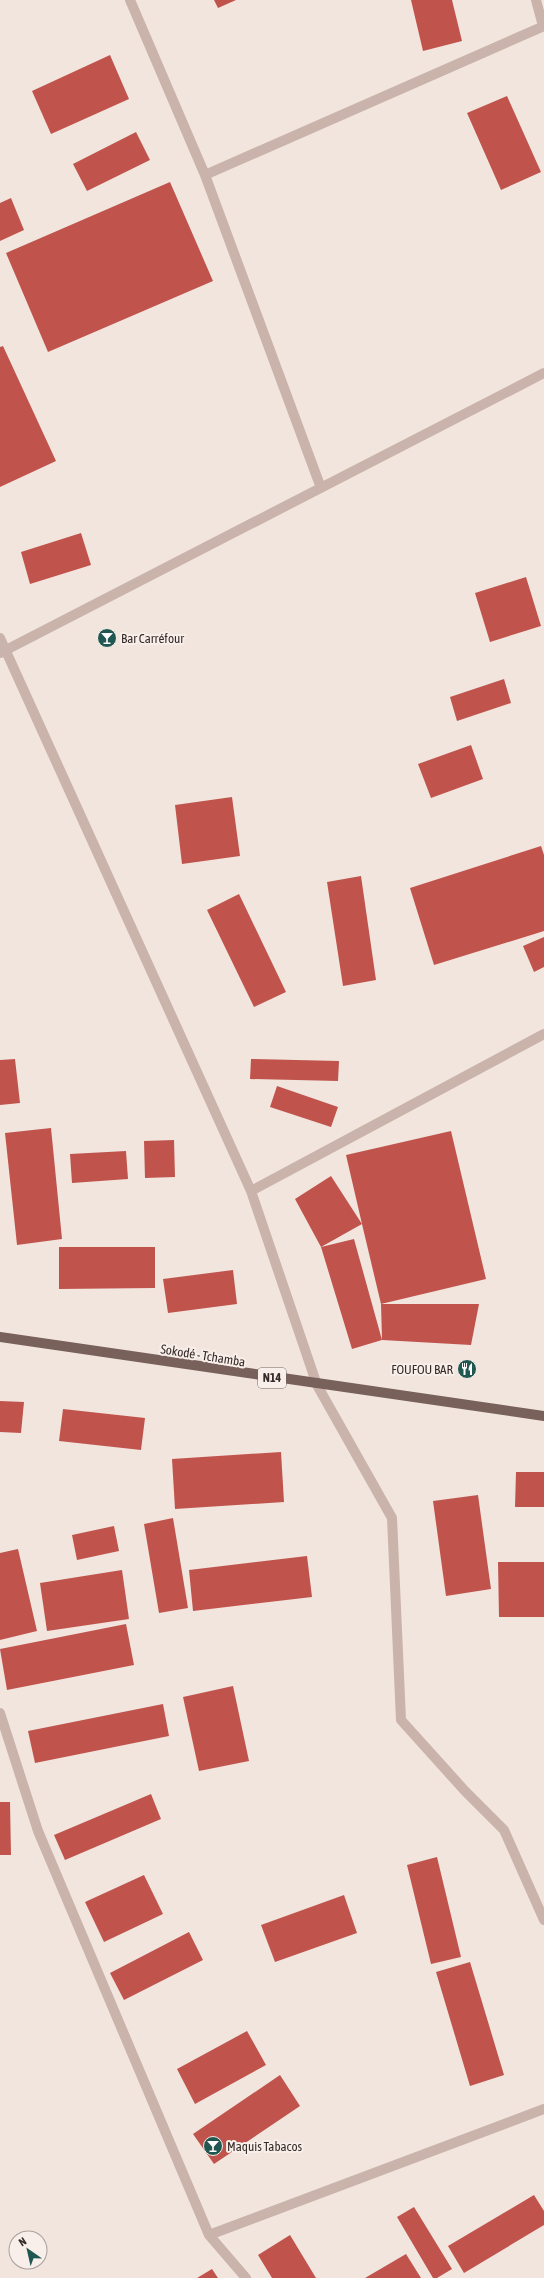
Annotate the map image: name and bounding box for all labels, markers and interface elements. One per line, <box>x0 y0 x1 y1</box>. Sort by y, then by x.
bar icon: Bar Carréfour <box>96 627 118 649</box>
place label: Bar Carréfour <box>121 631 184 646</box>
street label: Sokodé - Tchamba <box>159 1341 246 1370</box>
restaurant icon: FOUFOU BAR <box>456 1358 478 1380</box>
place label: FOUFOU BAR <box>391 1362 453 1377</box>
road number: N14 <box>258 1368 286 1388</box>
bar icon: Maquis Tabacos <box>202 2135 224 2157</box>
place label: Maquis Tabacos <box>227 2139 303 2154</box>
north arrow <box>8 2230 48 2270</box>
text: N <box>16 2235 28 2249</box>

